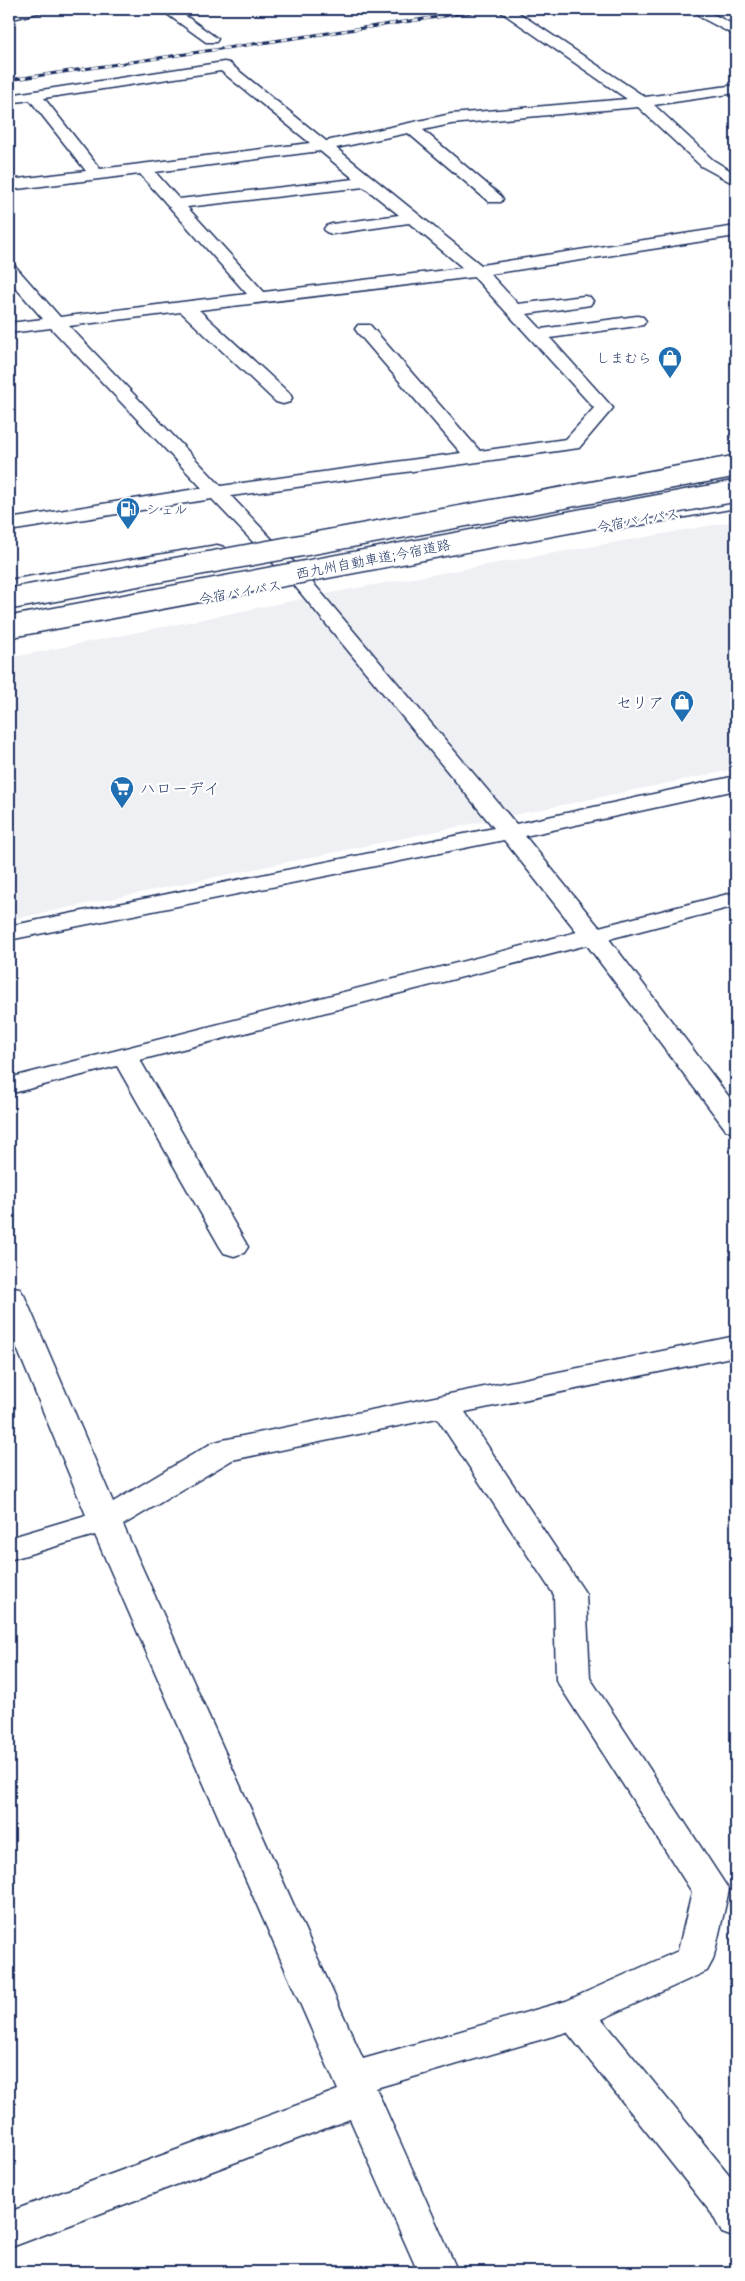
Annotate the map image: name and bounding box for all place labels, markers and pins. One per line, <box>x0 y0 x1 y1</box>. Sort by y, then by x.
shop icon: しまむら <box>657 345 683 379</box>
place label: しまむら <box>596 349 652 367</box>
fuel station icon: シェル <box>115 496 141 530</box>
place label: シェル <box>146 500 188 518</box>
shop icon: セリア <box>669 689 695 723</box>
place label: セリア <box>616 692 664 712</box>
supermarket icon: ハローデイ <box>109 775 135 809</box>
place label: ハローデイ <box>140 778 219 798</box>

